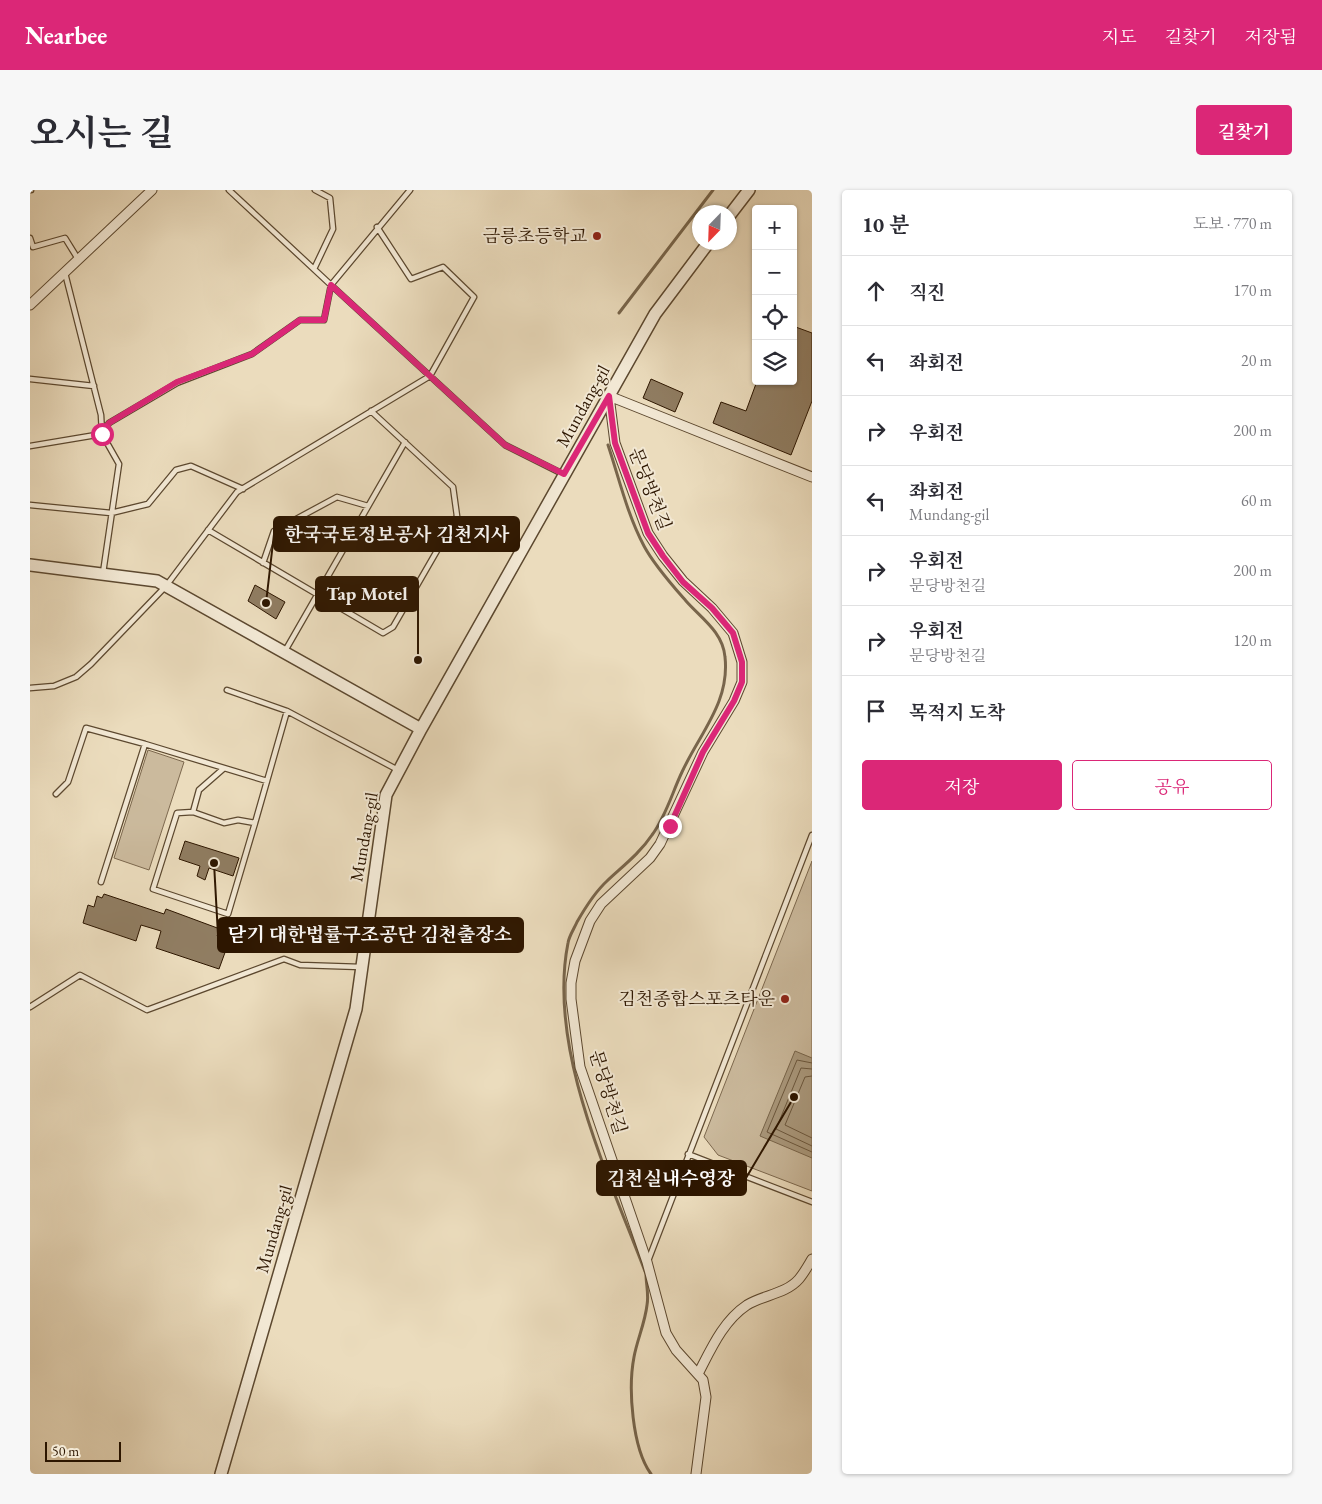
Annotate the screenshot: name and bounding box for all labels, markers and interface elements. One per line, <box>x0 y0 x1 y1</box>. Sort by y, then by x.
text: Nearbee <box>25 20 107 51</box>
text: 지도 <box>1102 25 1137 48</box>
text: 길찾기 <box>1165 25 1217 48</box>
text: 저장됨 <box>1245 25 1297 48</box>
button: 길찾기 <box>1196 105 1292 155</box>
text: 오시는 길 <box>30 110 174 155</box>
north arrow <box>692 205 737 250</box>
map controls <box>752 205 797 385</box>
button: + <box>752 205 797 250</box>
text: 10 분 <box>862 211 909 238</box>
text: 도보 · 770 m <box>1193 213 1272 234</box>
place label: 금릉초등학교 <box>483 224 588 247</box>
marker: 금릉초등학교 <box>591 230 603 242</box>
button: − <box>752 250 797 295</box>
icon: ahead <box>862 277 890 305</box>
text: 직진 <box>909 280 946 305</box>
text: 170 m <box>1233 280 1272 301</box>
button: locate <box>752 295 797 340</box>
button: layers <box>752 340 797 385</box>
icon: left <box>862 347 890 375</box>
text: 좌회전 <box>909 350 964 375</box>
text: 20 m <box>1241 350 1272 371</box>
street label: Mundang-gil <box>551 361 615 451</box>
icon: right <box>862 417 890 445</box>
text: 우회전 <box>909 420 964 445</box>
text: 200 m <box>1233 420 1272 441</box>
route start <box>91 423 114 446</box>
street label: 문당방천길 <box>624 444 677 534</box>
text: 좌회전 <box>909 479 964 504</box>
icon: left <box>862 487 890 515</box>
text: 60 m <box>1241 490 1272 511</box>
text: Mundang-gil <box>909 504 989 525</box>
callout: 한국국토정보공사 김천지사 <box>274 517 519 551</box>
text: 한국국토정보공사 김천지사 <box>285 522 510 547</box>
text: 우회전 <box>909 548 964 573</box>
icon: right <box>862 557 890 585</box>
text: 200 m <box>1233 560 1272 581</box>
text: 문당방천길 <box>909 575 986 596</box>
callout: Tap Motel <box>316 577 418 611</box>
text: Tap Motel <box>326 581 408 606</box>
text: 우회전 <box>909 618 964 643</box>
icon: right <box>862 627 890 655</box>
text: 120 m <box>1233 630 1272 651</box>
text: 문당방천길 <box>909 645 986 666</box>
icon: arrive <box>862 697 890 725</box>
text: 목적지 도착 <box>909 700 1005 725</box>
button: 저장 <box>862 760 1062 810</box>
button: 공유 <box>1072 760 1272 810</box>
street label: Mundang-gil <box>344 790 383 883</box>
route end <box>659 815 682 838</box>
callout: 닫기 대한법률구조공단 김천출장소 <box>218 918 523 952</box>
text: 닫기 대한법률구조공단 김천출장소 <box>228 922 512 947</box>
place label: 김천종합스포츠타운 <box>619 987 776 1010</box>
marker: 김천종합스포츠타운 <box>779 993 791 1005</box>
street label: 문당방천길 <box>585 1047 632 1137</box>
callout: 김천실내수영장 <box>597 1161 746 1195</box>
text: 김천실내수영장 <box>607 1166 736 1191</box>
street label: Mundang-gil <box>250 1182 297 1275</box>
scale bar <box>45 1439 121 1462</box>
text: 50 m <box>52 1442 79 1460</box>

